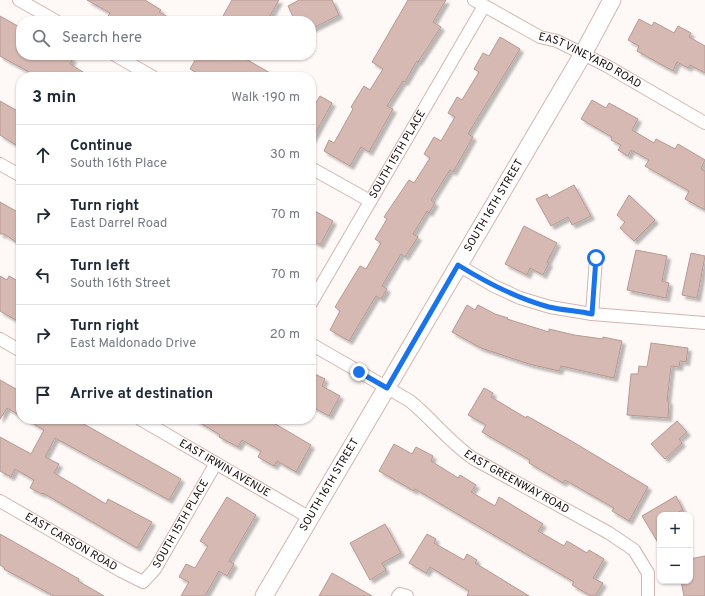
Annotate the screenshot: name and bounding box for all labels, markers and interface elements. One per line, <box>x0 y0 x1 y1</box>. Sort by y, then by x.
search box <box>16 16 316 60</box>
icon: search <box>30 27 52 49</box>
text: Search here <box>62 29 142 48</box>
street label: EAST VINEYARD ROAD <box>537 30 644 91</box>
text: 3 min <box>32 87 76 109</box>
text: Walk · 190 m <box>231 90 300 106</box>
street label: SOUTH 15TH PLACE <box>366 108 429 201</box>
text: Continue <box>70 137 132 156</box>
icon: ahead <box>32 144 54 166</box>
text: 30 m <box>270 147 300 163</box>
text: South 16th Place <box>70 156 167 172</box>
street label: SOUTH 16TH STREET <box>461 157 527 255</box>
text: Turn right <box>70 197 139 216</box>
icon: right <box>32 204 54 226</box>
text: 70 m <box>271 207 300 223</box>
text: East Darrel Road <box>70 216 167 232</box>
route start <box>587 249 605 267</box>
text: Turn left <box>70 257 130 276</box>
icon: left <box>32 264 54 286</box>
text: 70 m <box>271 267 300 283</box>
text: South 16th Street <box>70 276 171 292</box>
text: Turn right <box>70 317 139 336</box>
icon: right <box>32 324 54 346</box>
text: 20 m <box>270 327 300 343</box>
text: East Maldonado Drive <box>70 336 196 352</box>
route end <box>350 363 368 381</box>
icon: arrive <box>32 384 54 406</box>
text: Arrive at destination <box>70 385 213 404</box>
street label: EAST IRWIN AVENUE <box>177 436 273 500</box>
street label: SOUTH 16TH STREET <box>297 436 362 534</box>
street label: EAST GREENWAY ROAD <box>461 447 572 517</box>
street label: SOUTH 15TH PLACE <box>150 477 212 571</box>
street label: EAST CARSON ROAD <box>22 510 120 574</box>
map controls <box>657 512 693 584</box>
button: + <box>657 512 693 548</box>
button: − <box>657 548 693 584</box>

